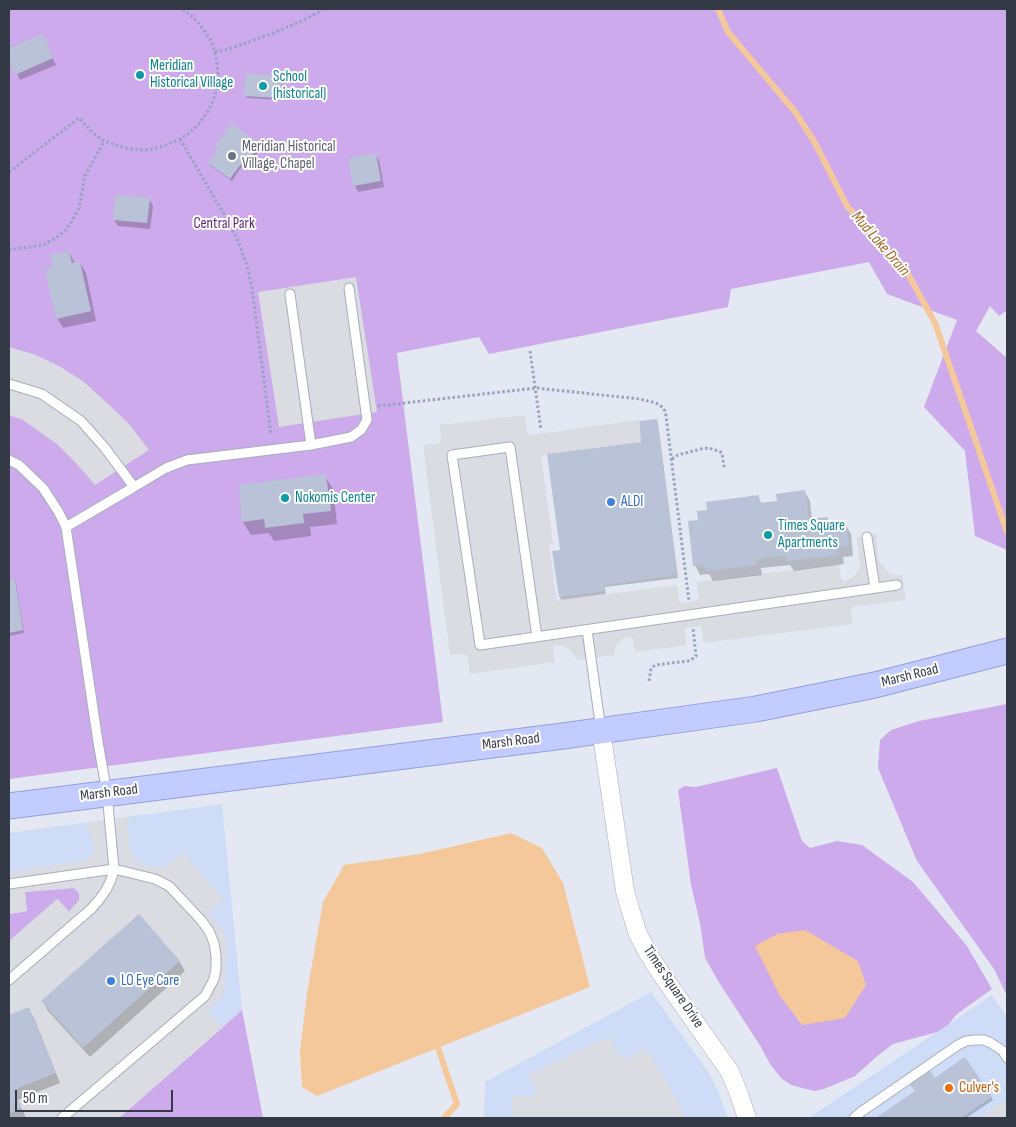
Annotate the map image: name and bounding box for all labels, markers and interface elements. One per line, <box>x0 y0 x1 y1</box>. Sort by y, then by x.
place label: Meridian Historical Village <box>150 57 233 92</box>
place label: School (historical) <box>273 68 326 103</box>
marker: Meridian Historical Village <box>134 69 146 81</box>
marker: School (historical) <box>257 80 269 92</box>
place label: Meridian Historical Village, Chapel <box>242 138 336 173</box>
marker: Meridian Historical Village, Chapel <box>226 150 238 162</box>
water label: Mud Lake Drain <box>847 208 913 280</box>
park label: Central Park <box>193 215 255 233</box>
place label: Nokomis Center <box>295 489 375 507</box>
marker: Nokomis Center <box>279 492 291 504</box>
place label: ALDI <box>621 493 643 511</box>
marker: ALDI <box>605 496 617 508</box>
place label: Times Square Apartments <box>778 517 845 552</box>
marker: Times Square Apartments <box>762 529 774 541</box>
street label: Marsh Road <box>880 660 940 692</box>
street label: Marsh Road <box>481 730 541 754</box>
street label: Marsh Road <box>79 781 139 805</box>
street label: Times Square Drive <box>639 942 707 1032</box>
place label: LO Eye Care <box>121 972 179 990</box>
marker: LO Eye Care <box>105 975 117 987</box>
place label: Culver's <box>959 1079 999 1097</box>
scale bar <box>18 1080 175 1112</box>
marker: Culver's <box>943 1082 955 1094</box>
text: 50 m <box>23 1089 48 1108</box>

